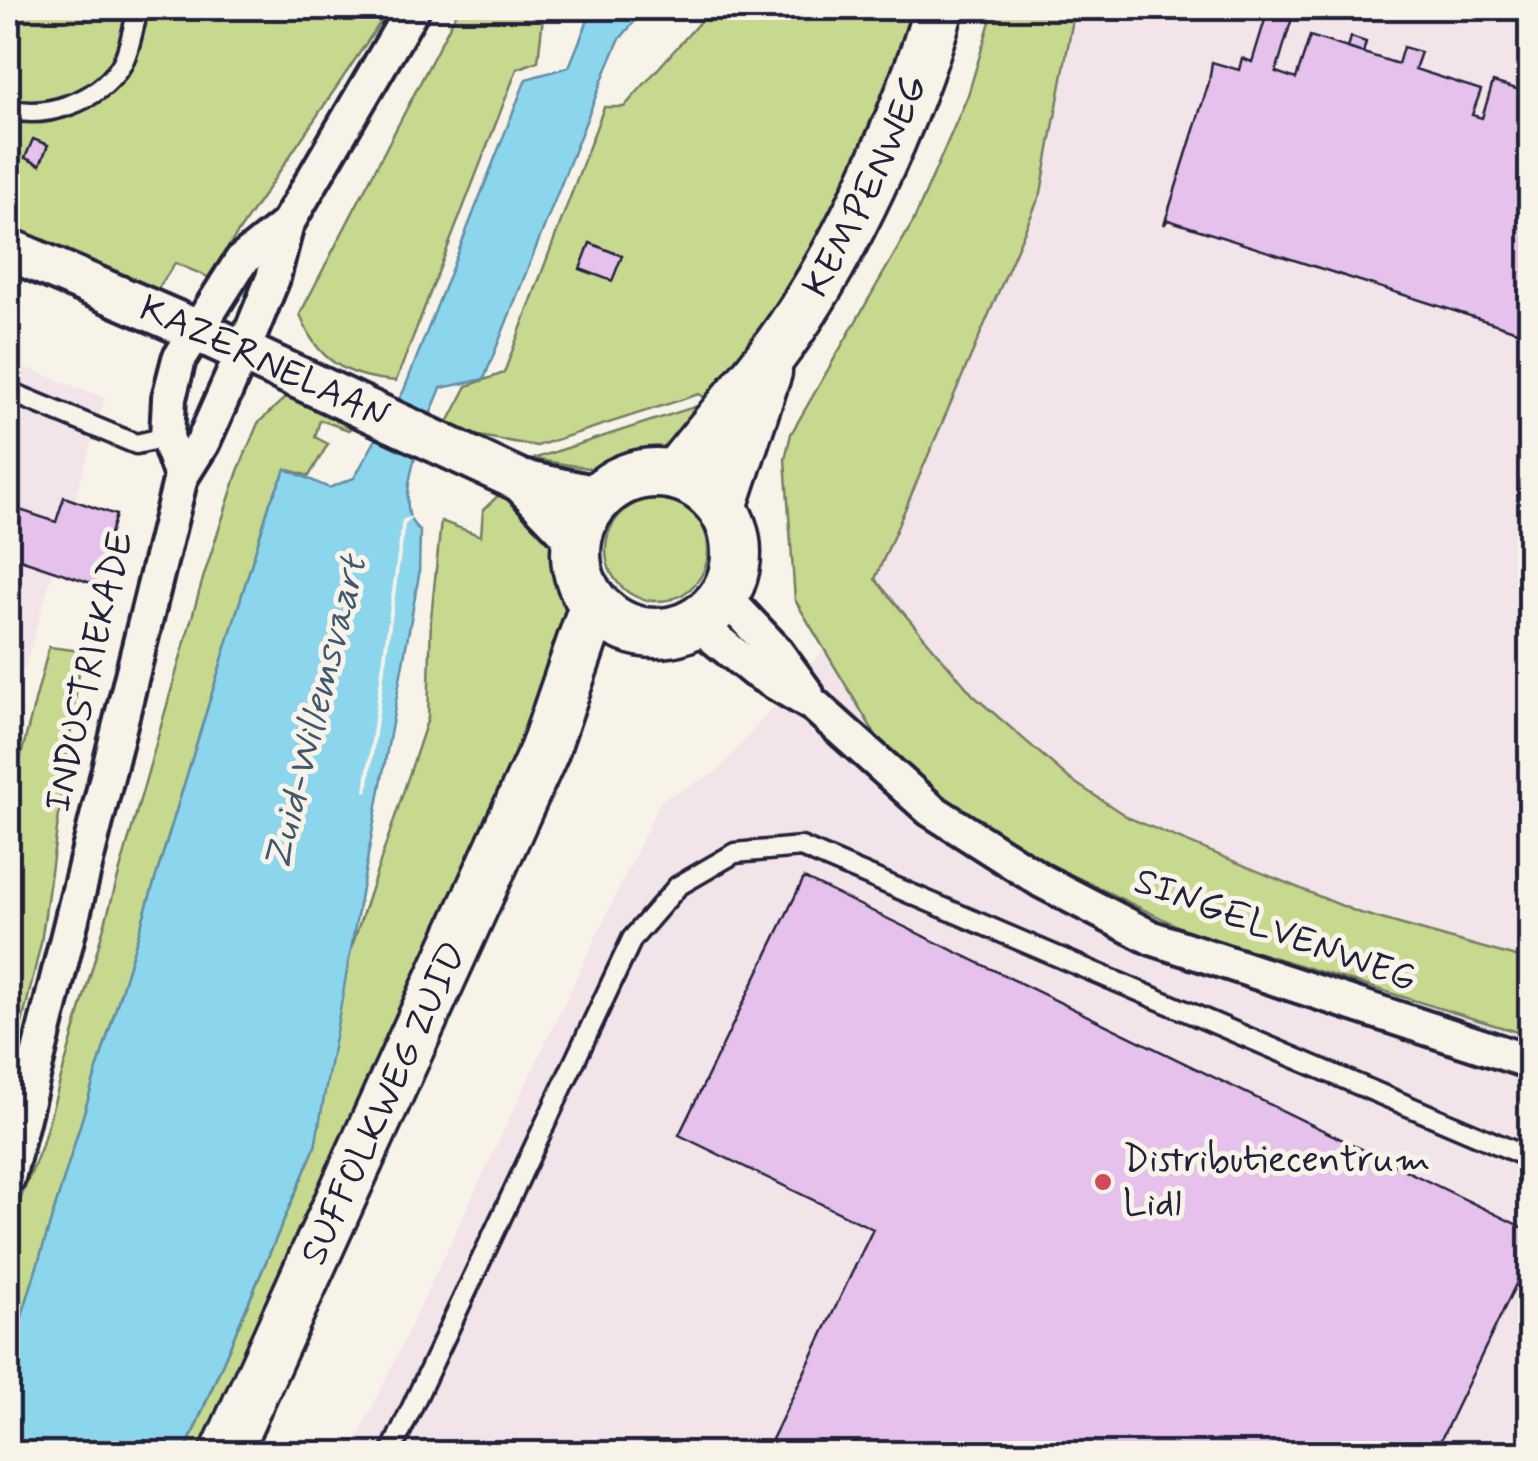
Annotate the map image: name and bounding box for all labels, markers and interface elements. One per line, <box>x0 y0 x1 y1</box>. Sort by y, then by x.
street label: KEMPENWEG <box>792 68 939 307</box>
street label: KAZERNELAAN <box>132 284 397 441</box>
street label: INDUSTRIEKADE <box>34 527 146 817</box>
water label: Zuid-Willemsvaart <box>252 547 381 877</box>
street label: SINGELVENWEG <box>1127 857 1423 1005</box>
street label: SUFFOLKWEG ZUID <box>290 934 479 1273</box>
place label: Distributiecentrum Lidl <box>1123 1136 1431 1229</box>
marker: Distributiecentrum Lidl <box>1092 1171 1114 1193</box>

